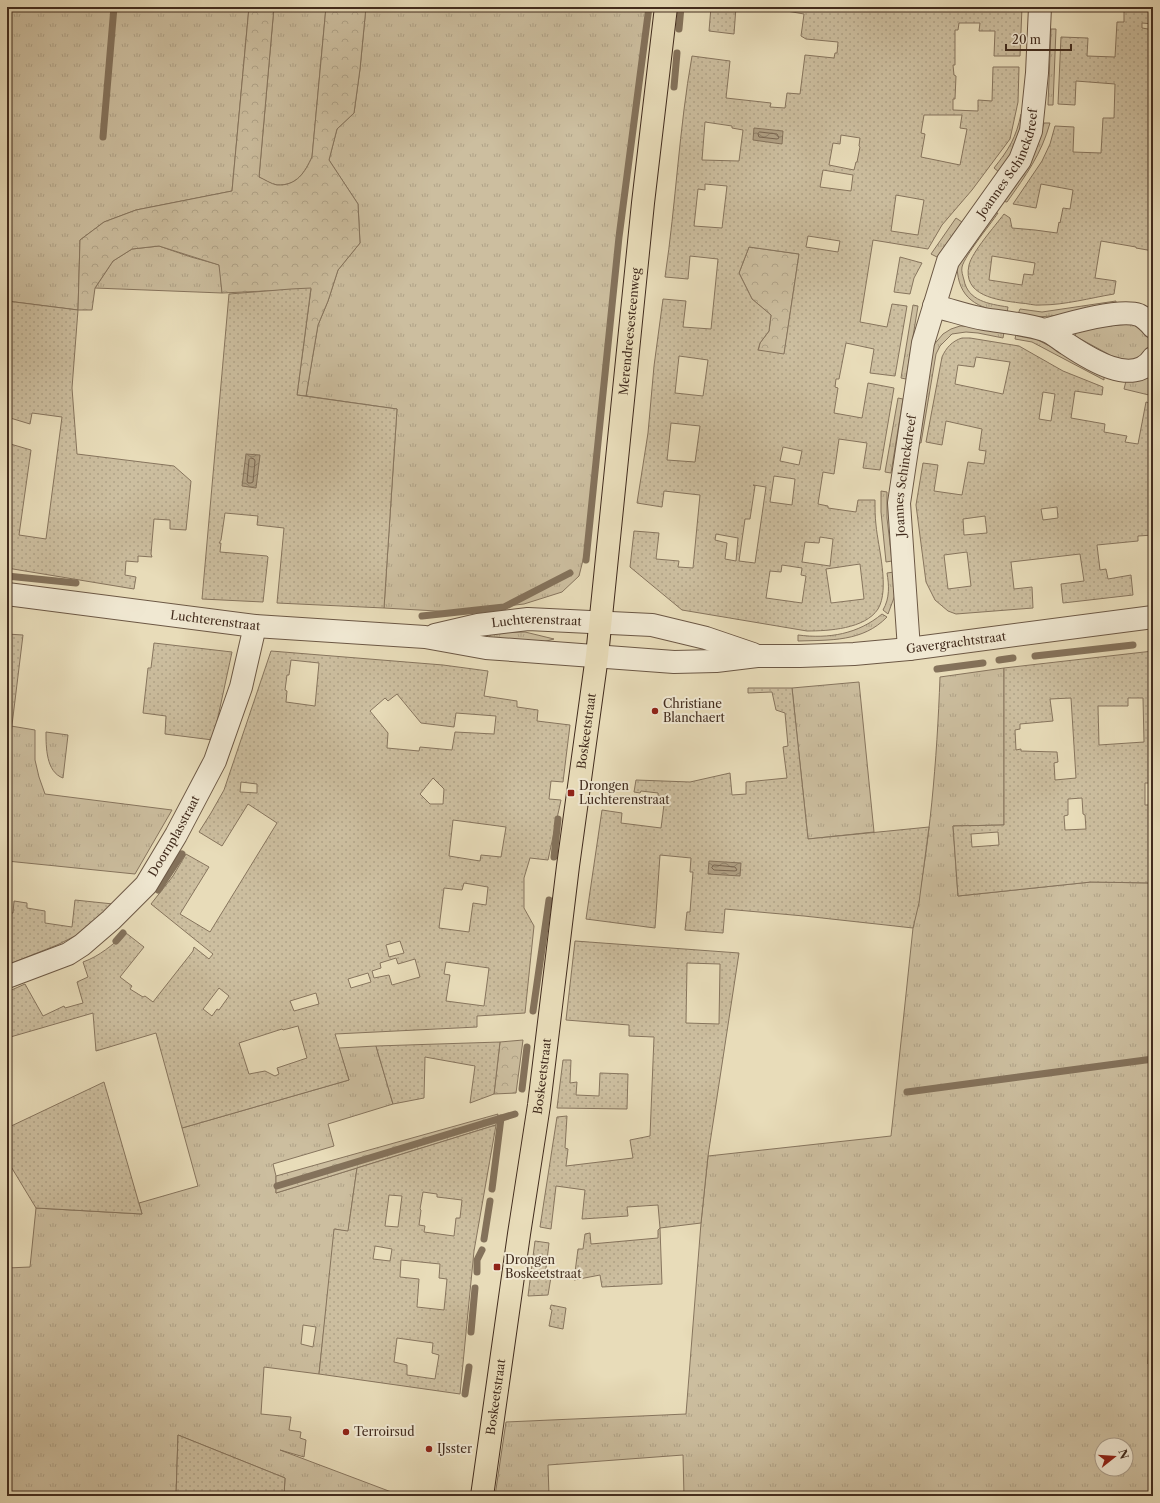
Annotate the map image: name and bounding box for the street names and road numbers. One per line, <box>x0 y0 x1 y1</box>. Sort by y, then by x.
street label: Joannes Schinckdreef <box>972 106 1040 222</box>
street label: Merendreesesteenweg <box>616 266 643 396</box>
street label: Joannes Schinckdreef <box>891 412 919 539</box>
street label: Luchterenstraat <box>169 607 261 633</box>
street label: Luchterenstraat <box>491 611 583 630</box>
street label: Gavergrachtstraat <box>905 628 1008 656</box>
street label: Boskeetstraat <box>573 691 599 770</box>
street label: Doornplasstraat <box>145 792 203 879</box>
street label: Boskeetstraat <box>530 1037 554 1115</box>
street label: Boskeetstraat <box>483 1357 508 1436</box>

